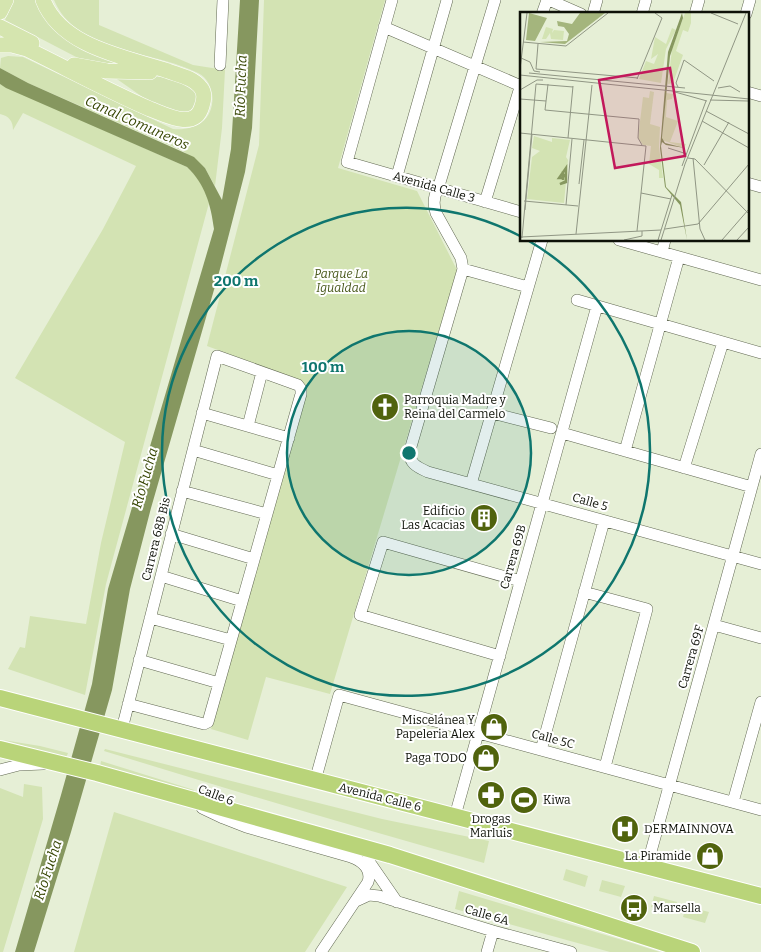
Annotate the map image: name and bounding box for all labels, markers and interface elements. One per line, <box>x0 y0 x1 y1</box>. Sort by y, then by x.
inset map <box>520 12 748 241</box>
water label: Río Fucha <box>231 55 251 117</box>
water label: Canal Comuneros <box>82 92 192 154</box>
street label: Avenida Calle 3 <box>391 169 477 205</box>
park label: Parque La Igualdad <box>314 267 368 295</box>
text: 200 m <box>214 272 259 290</box>
text: 100 m <box>302 358 345 376</box>
church icon: Parroquia Madre y Reina del Carmelo <box>370 392 400 422</box>
place label: Parroquia Madre y Reina del Carmelo <box>404 393 506 421</box>
centre of rings <box>400 444 418 462</box>
water label: Río Fucha <box>128 446 162 510</box>
street label: Calle 5 <box>571 490 609 514</box>
street label: Carrera 68B Bis <box>139 496 173 582</box>
building icon: Edificio Las Acacias <box>469 503 499 533</box>
place label: Edificio Las Acacias <box>401 504 465 532</box>
street label: Carrera 69B <box>497 523 529 591</box>
street label: Carrera 69F <box>675 623 707 690</box>
shop icon: Miscelánea Y Papeleria Alex <box>479 712 509 742</box>
place label: Miscelánea Y Papeleria Alex <box>396 713 475 741</box>
street label: Calle 5C <box>530 727 576 752</box>
shop icon: Paga TODO <box>471 743 501 773</box>
place label: Paga TODO <box>405 751 467 765</box>
street label: Avenida Calle 6 <box>337 780 423 814</box>
pharmacy icon: Drogas Marluis <box>476 780 506 810</box>
street label: Calle 6 <box>196 782 236 808</box>
sports icon: Kiwa <box>509 785 539 815</box>
place label: Kiwa <box>543 793 571 807</box>
place label: Drogas Marluis <box>470 812 512 840</box>
hospital icon: DERMAINNOVA <box>610 814 640 844</box>
place label: DERMAINNOVA <box>644 822 734 836</box>
water label: Río Fucha <box>30 838 66 902</box>
shop icon: La Piramide <box>695 841 725 871</box>
place label: La Piramide <box>625 849 691 863</box>
bus stop icon: Marsella <box>619 893 649 923</box>
place label: Marsella <box>653 901 701 915</box>
street label: Calle 6A <box>463 902 511 928</box>

